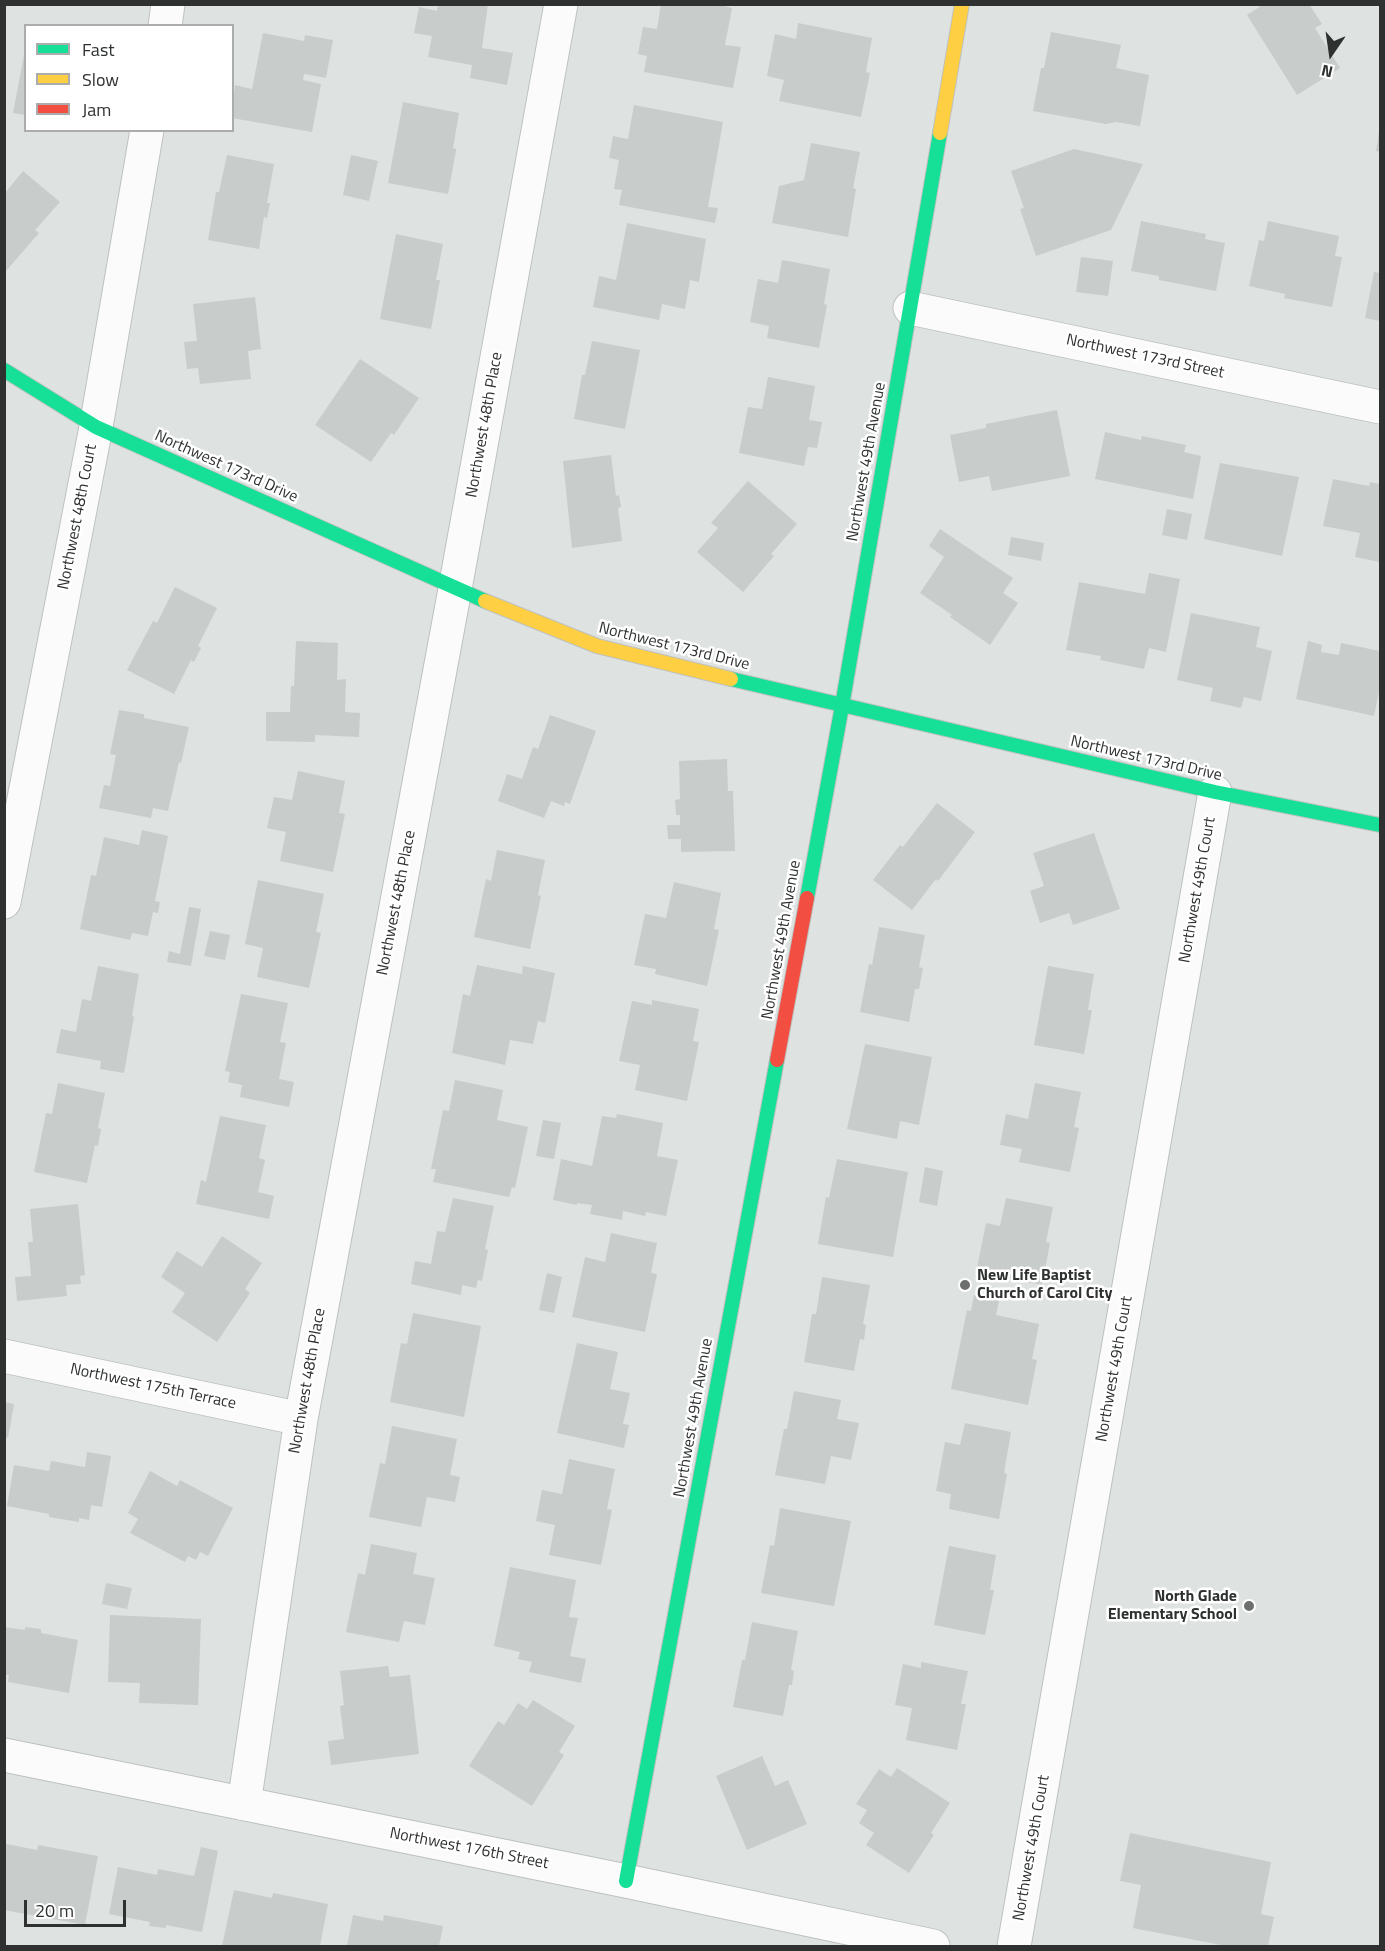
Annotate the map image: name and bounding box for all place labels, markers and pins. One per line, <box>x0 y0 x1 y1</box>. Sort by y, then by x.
place label: New Life Baptist Church of Carol City <box>977 1266 1112 1304</box>
marker: New Life Baptist Church of Carol City <box>958 1278 972 1292</box>
place label: North Glade Elementary School <box>1108 1587 1237 1625</box>
marker: North Glade Elementary School <box>1242 1599 1256 1613</box>

